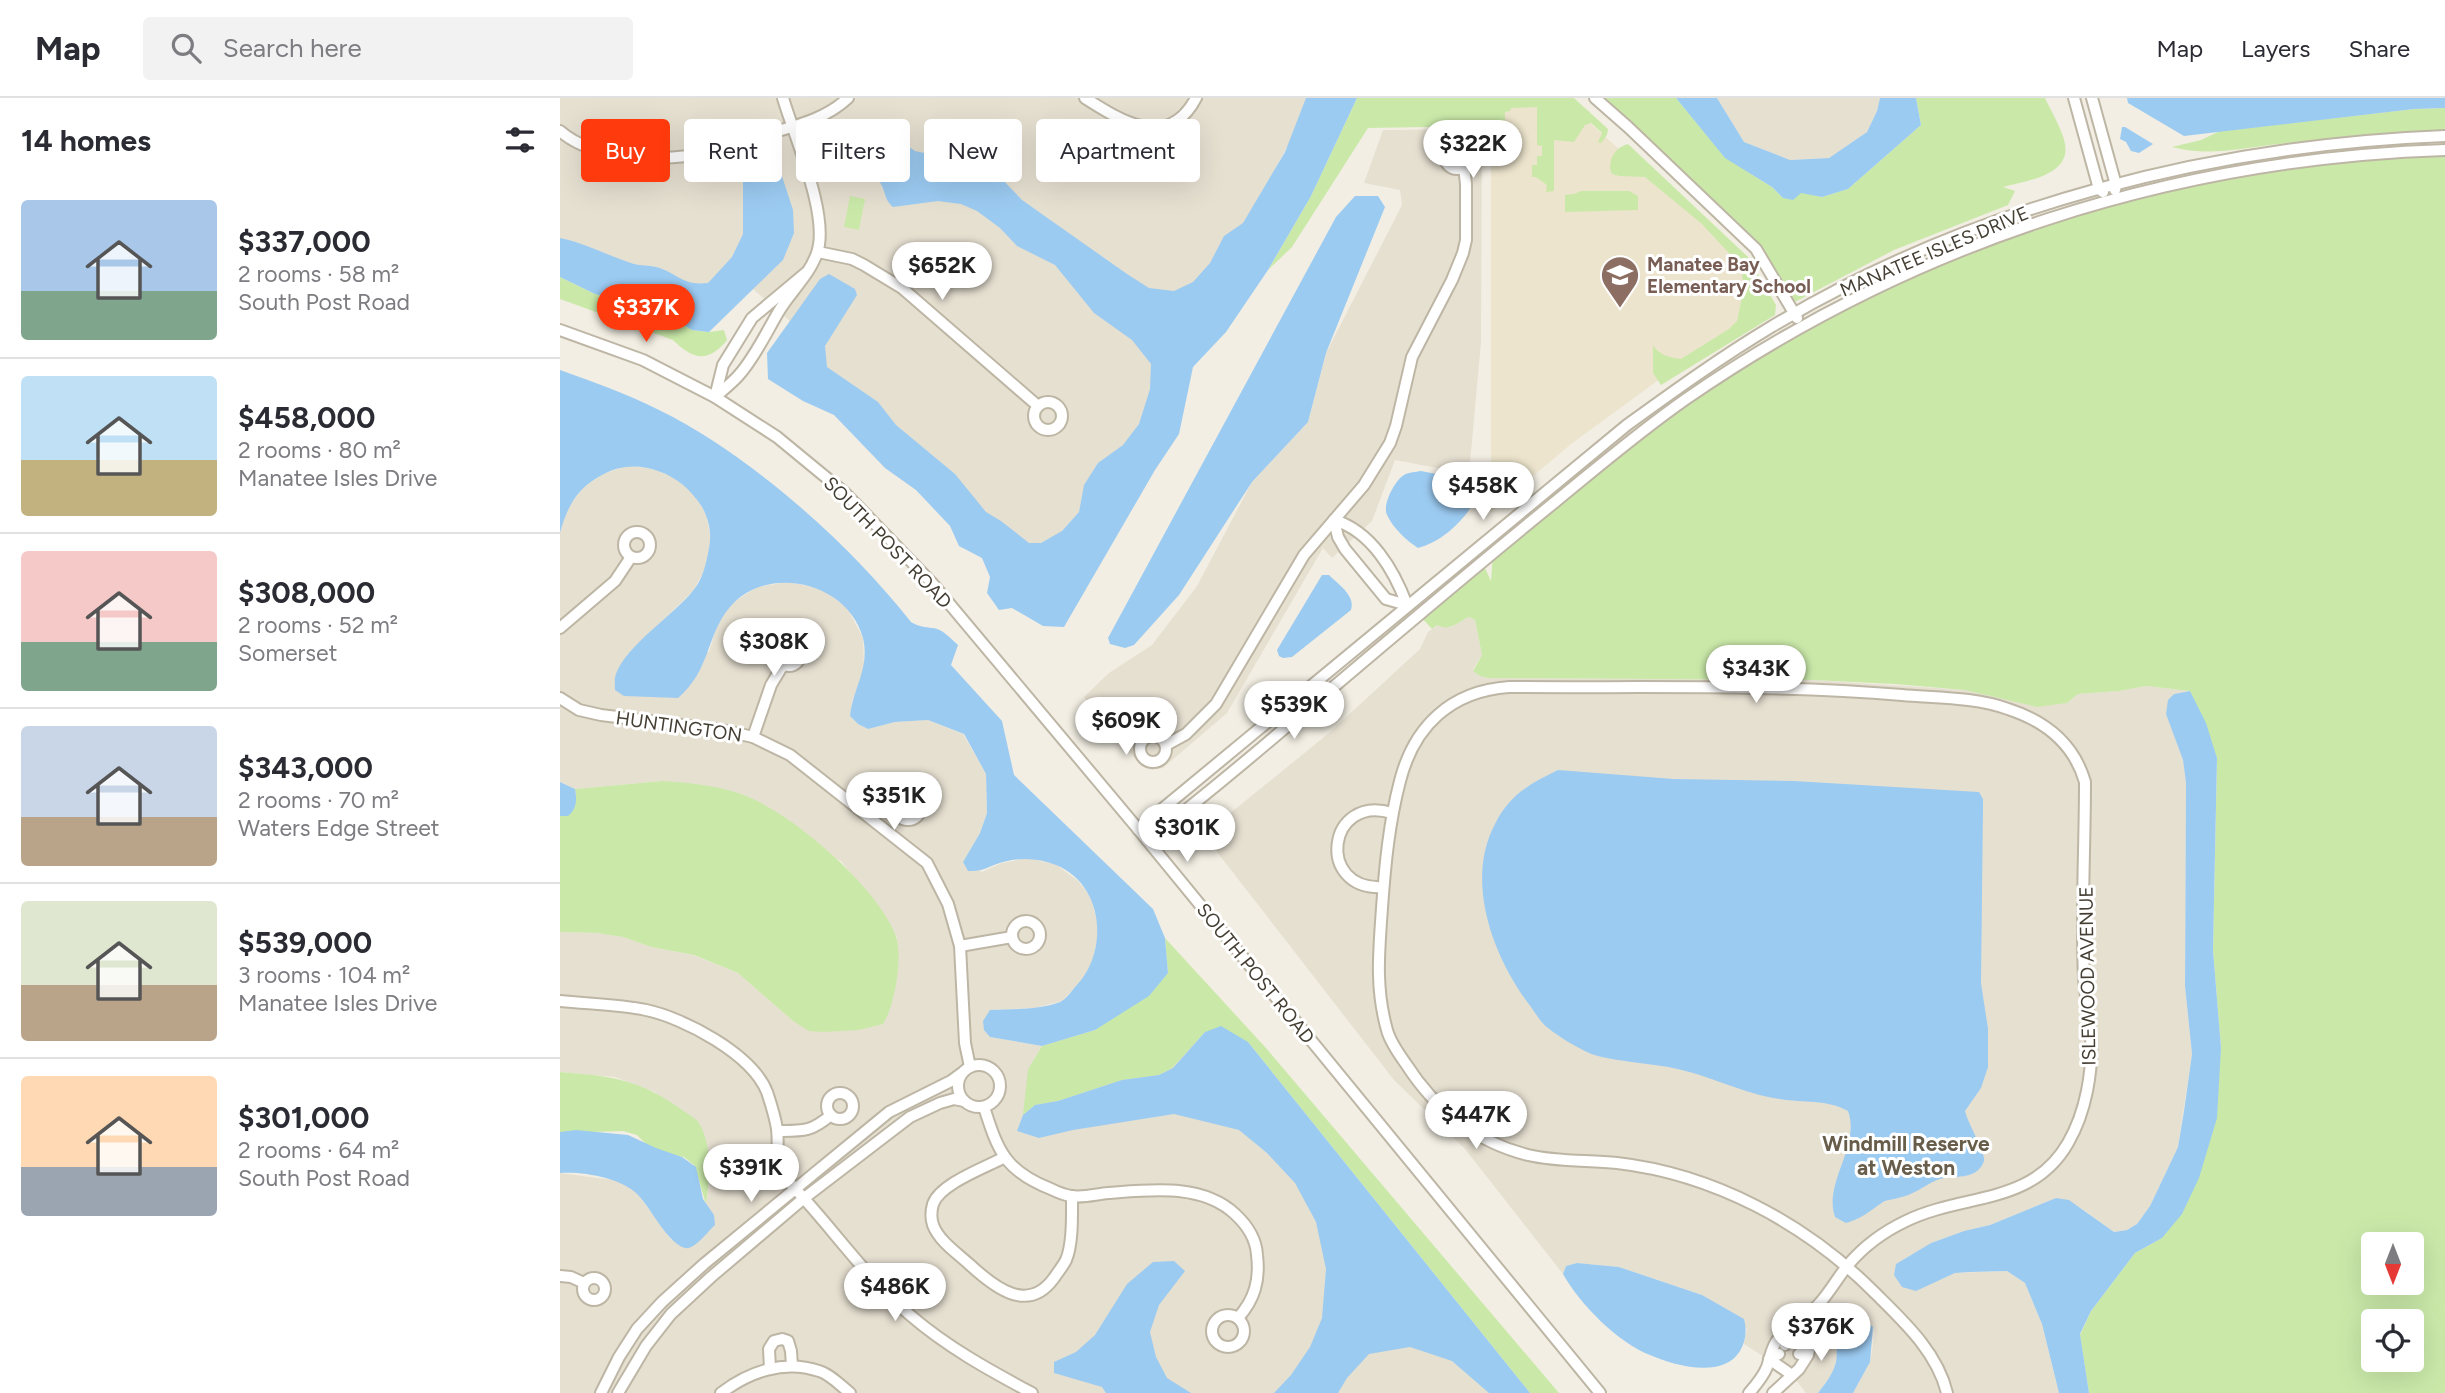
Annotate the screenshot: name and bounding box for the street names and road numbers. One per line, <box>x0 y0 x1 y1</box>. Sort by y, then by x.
street label: MANATEE ISLES DRIVE <box>1836 201 2032 302</box>
street label: SOUTH POST ROAD <box>819 472 956 613</box>
street label: HUNTINGTON <box>614 706 743 747</box>
street label: ISLEWOOD AVENUE <box>2074 886 2101 1066</box>
street label: SOUTH POST ROAD <box>1192 898 1319 1048</box>

